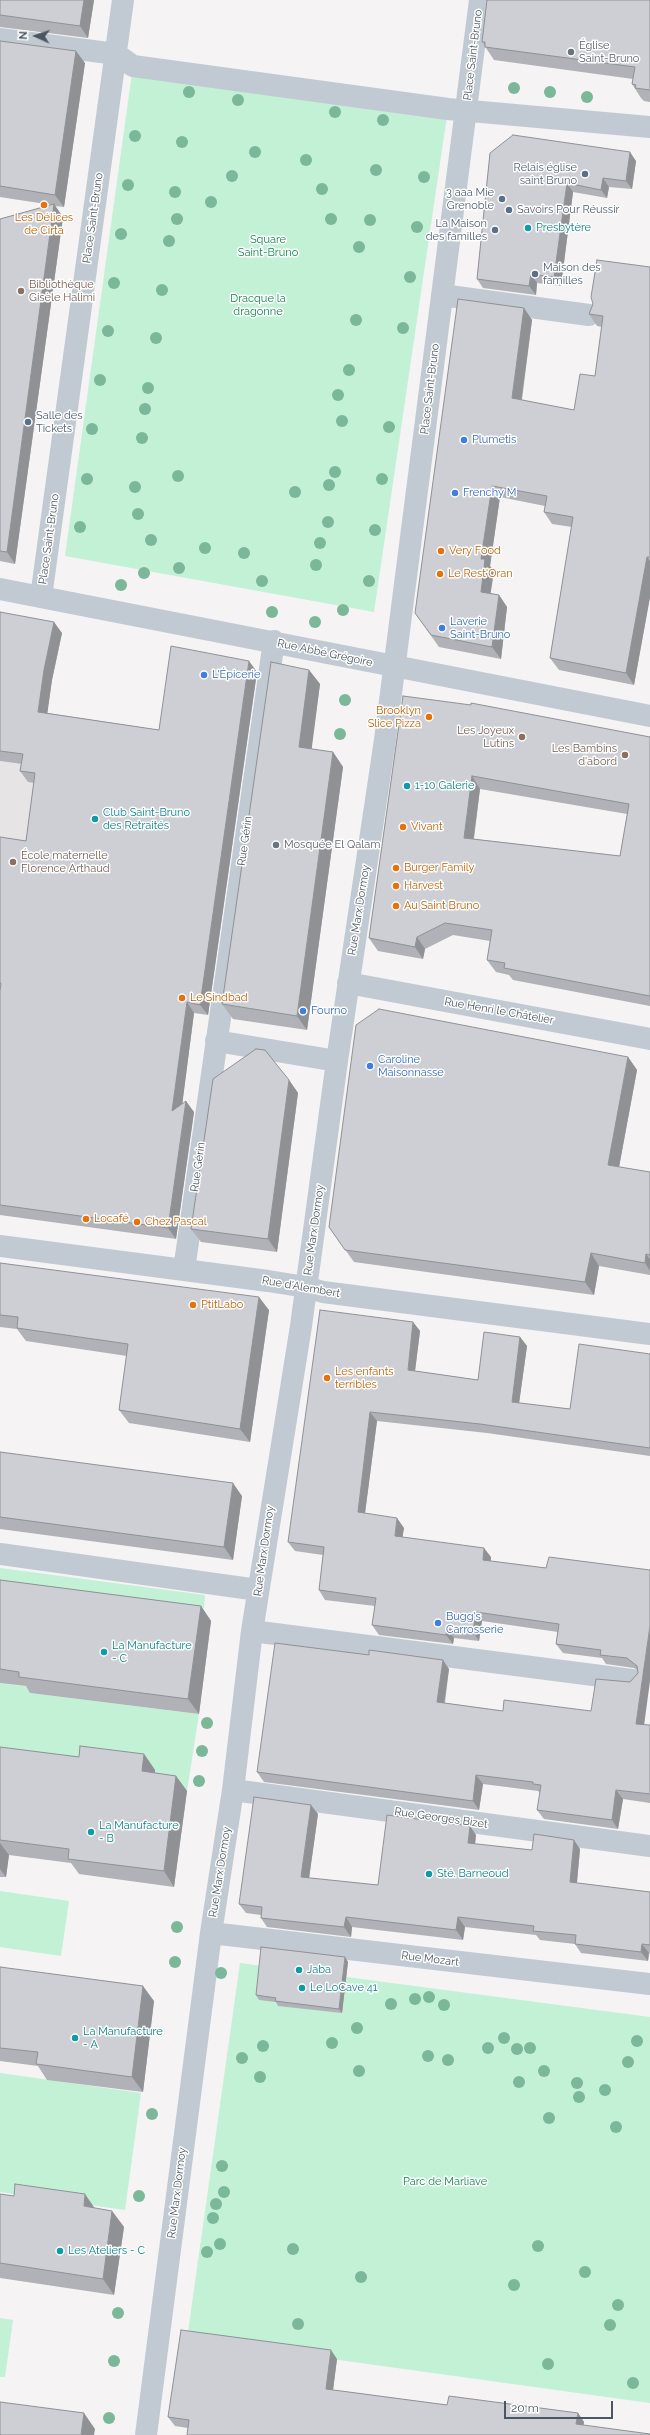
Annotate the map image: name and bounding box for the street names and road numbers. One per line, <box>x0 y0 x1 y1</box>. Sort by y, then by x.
street label: Place Saint-Bruno <box>461 9 485 101</box>
street label: Place Saint-Bruno <box>80 172 106 264</box>
street label: Place Saint-Bruno <box>418 343 442 435</box>
street label: Place Saint-Bruno <box>36 493 62 585</box>
street label: Rue Abbé Grégoire <box>276 636 374 670</box>
street label: Rue Gérin <box>235 815 255 867</box>
street label: Rue Marx Dormoy <box>345 864 373 956</box>
street label: Rue Henri le Châtelier <box>443 995 555 1027</box>
street label: Rue Gérin <box>188 1141 208 1193</box>
street label: Rue Marx Dormoy <box>301 1184 327 1276</box>
street label: Rue d'Alembert <box>261 1274 341 1300</box>
street label: Rue Marx Dormoy <box>251 1505 277 1597</box>
street label: Rue Georges Bizet <box>394 1805 488 1831</box>
street label: Rue Marx Dormoy <box>206 1826 234 1918</box>
street label: Rue Mozart <box>400 1949 460 1969</box>
street label: Rue Marx Dormoy <box>165 2147 189 2239</box>

